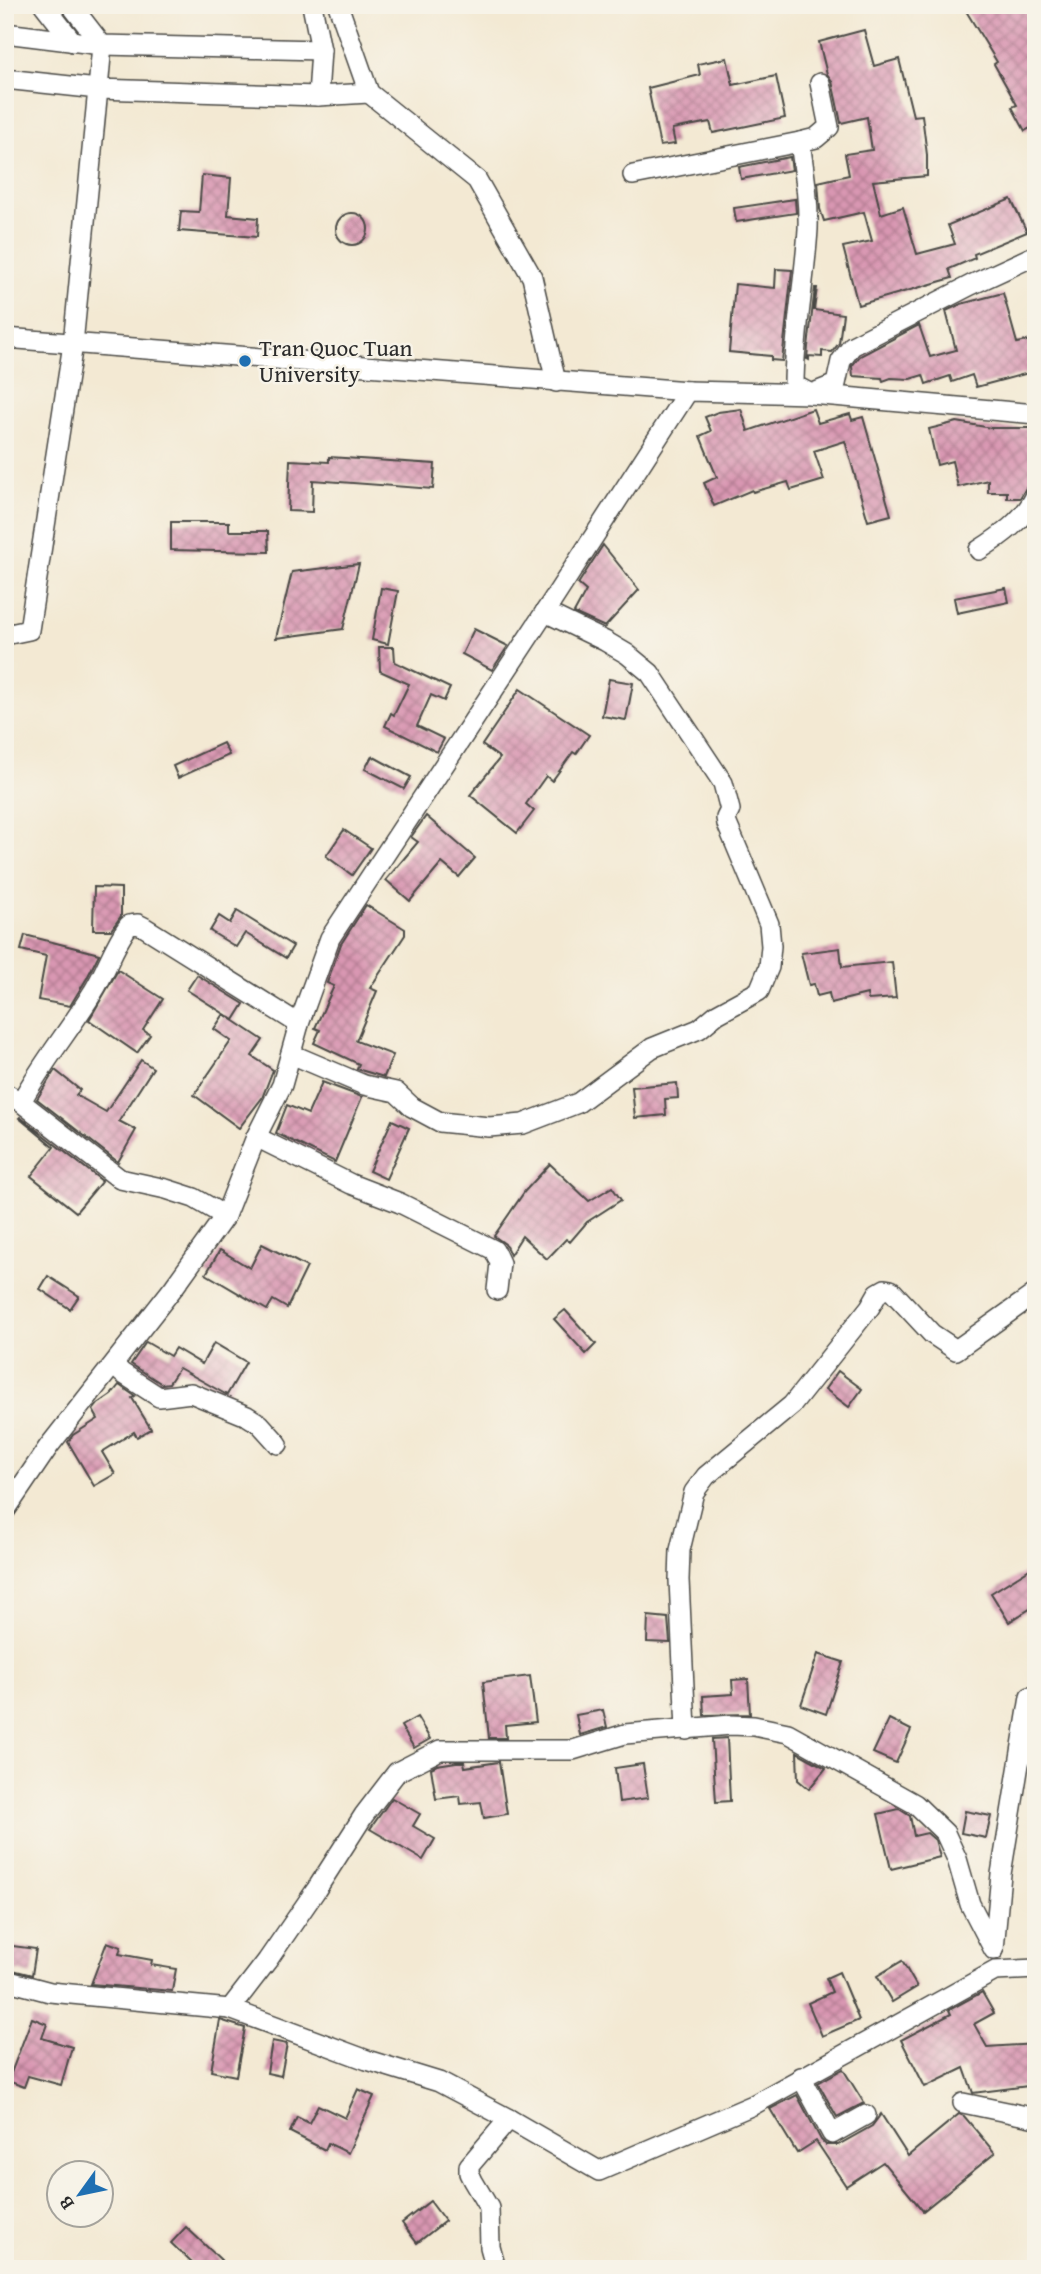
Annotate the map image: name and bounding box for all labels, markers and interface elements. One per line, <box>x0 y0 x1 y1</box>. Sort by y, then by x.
place label: Tran Quoc Tuan University <box>259 331 413 390</box>
marker: Tran Quoc Tuan University <box>237 353 253 369</box>
north arrow <box>46 2158 116 2228</box>
text: B <box>51 2191 81 2216</box>

